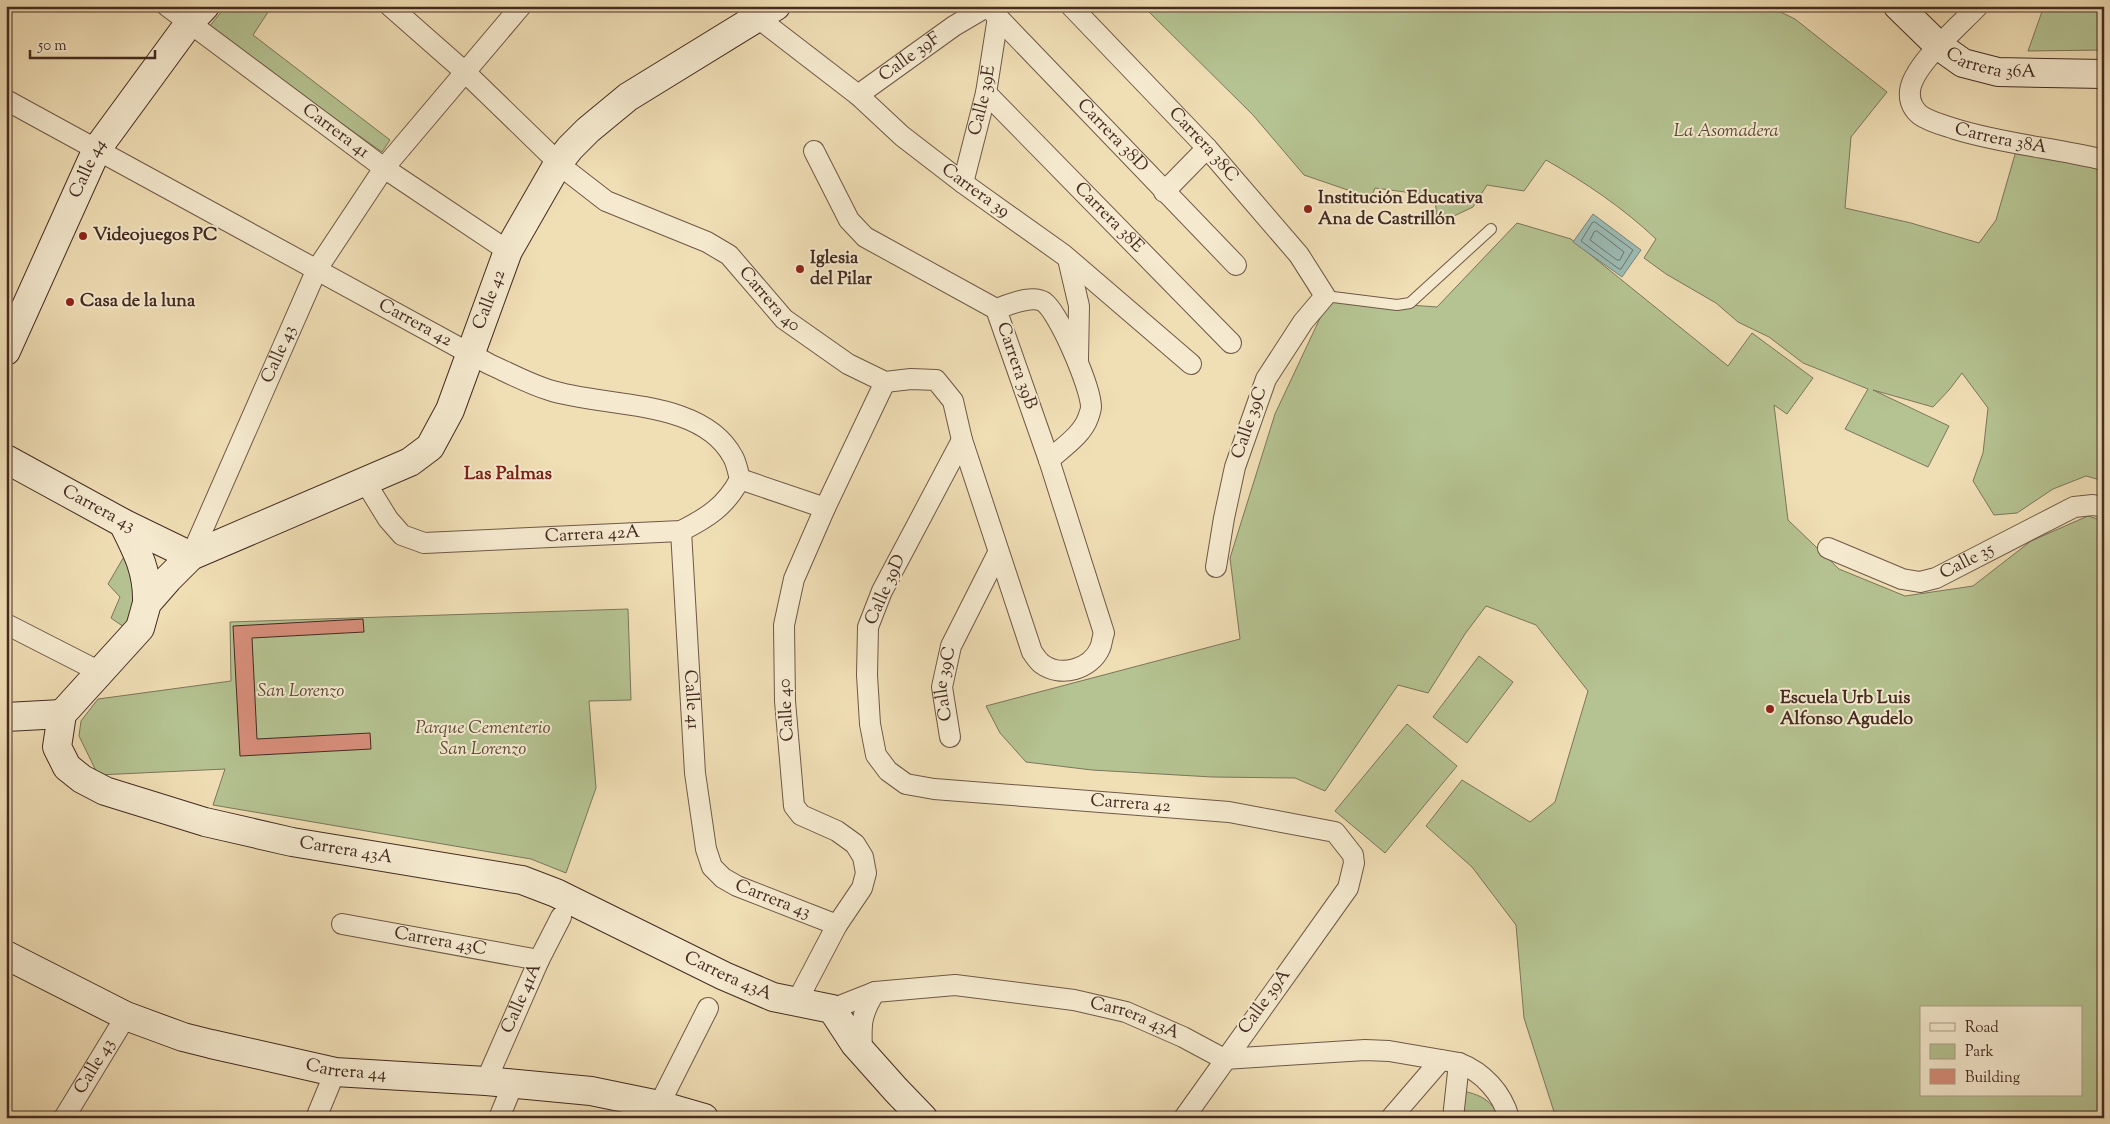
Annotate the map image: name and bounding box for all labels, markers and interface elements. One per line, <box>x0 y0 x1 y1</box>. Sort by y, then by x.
street label: Calle 39F <box>874 26 946 89</box>
scale bar <box>30 28 155 60</box>
text: 50 m <box>37 36 67 57</box>
street label: Carrera 36A <box>1940 41 2037 86</box>
street label: Calle 39E <box>963 63 1003 138</box>
street label: Carrera 38D <box>1070 93 1154 179</box>
street label: Carrera 41 <box>296 98 374 165</box>
street label: Carrera 38C <box>1162 102 1244 189</box>
street label: Carrera 38A <box>1951 117 2049 162</box>
park label: La Asomadera <box>1673 119 1779 145</box>
street label: Calle 44 <box>63 133 113 203</box>
street label: Carrera 39 <box>935 158 1015 225</box>
street label: Carrera 38E <box>1068 177 1149 259</box>
place label: Institución Educativa Ana de Castrillón <box>1318 186 1484 233</box>
marker: Institución Educativa Ana de Castrillón <box>1302 203 1314 215</box>
place label: Videojuegos PC <box>93 223 217 249</box>
marker: Videojuegos PC <box>77 230 89 242</box>
place label: Iglesia del Pilar <box>810 246 872 293</box>
street label: Carrera 40 <box>732 261 805 339</box>
marker: Iglesia del Pilar <box>794 263 806 275</box>
street label: Calle 42 <box>467 266 513 334</box>
place label: Casa de la luna <box>80 289 196 315</box>
street label: Carrera 42 <box>373 293 457 355</box>
marker: Casa de la luna <box>64 296 76 308</box>
street label: Carrera 39B <box>989 319 1043 413</box>
street label: Calle 43 <box>255 321 304 388</box>
street label: Calle 39C <box>1225 383 1275 463</box>
district label: Las Palmas <box>464 461 553 488</box>
street label: Carrera 43 <box>57 479 139 540</box>
street label: Carrera 42A <box>544 520 641 550</box>
street label: Calle 35 <box>1935 537 1999 587</box>
street label: Calle 39D <box>859 551 913 629</box>
street label: Calle 39C <box>929 644 963 723</box>
street label: Calle 41 <box>676 669 705 730</box>
street label: Calle 40 <box>772 678 802 742</box>
park label: San Lorenzo <box>258 679 344 705</box>
place label: Escuela Urb Luis Alfonso Agudelo <box>1780 686 1913 733</box>
marker: Escuela Urb Luis Alfonso Agudelo <box>1764 703 1776 715</box>
park label: Parque Cementerio San Lorenzo <box>415 716 551 763</box>
street label: Carrera 42 <box>1089 788 1172 820</box>
street label: Carrera 43A <box>297 830 395 871</box>
street label: Carrera 43 <box>731 873 814 926</box>
street label: Carrera 43C <box>392 921 489 963</box>
street label: Carrera 43A <box>679 945 776 1008</box>
street label: Calle 41A <box>495 959 549 1038</box>
street label: Calle 39A <box>1232 964 1298 1040</box>
street label: Carrera 43A <box>1087 991 1184 1047</box>
legend <box>1920 1006 2082 1096</box>
text: Road <box>1965 1018 1999 1039</box>
street label: Calle 43 <box>68 1034 122 1100</box>
text: Park <box>1965 1042 1994 1063</box>
street label: Carrera 44 <box>303 1053 387 1088</box>
text: Building <box>1965 1068 2020 1089</box>

